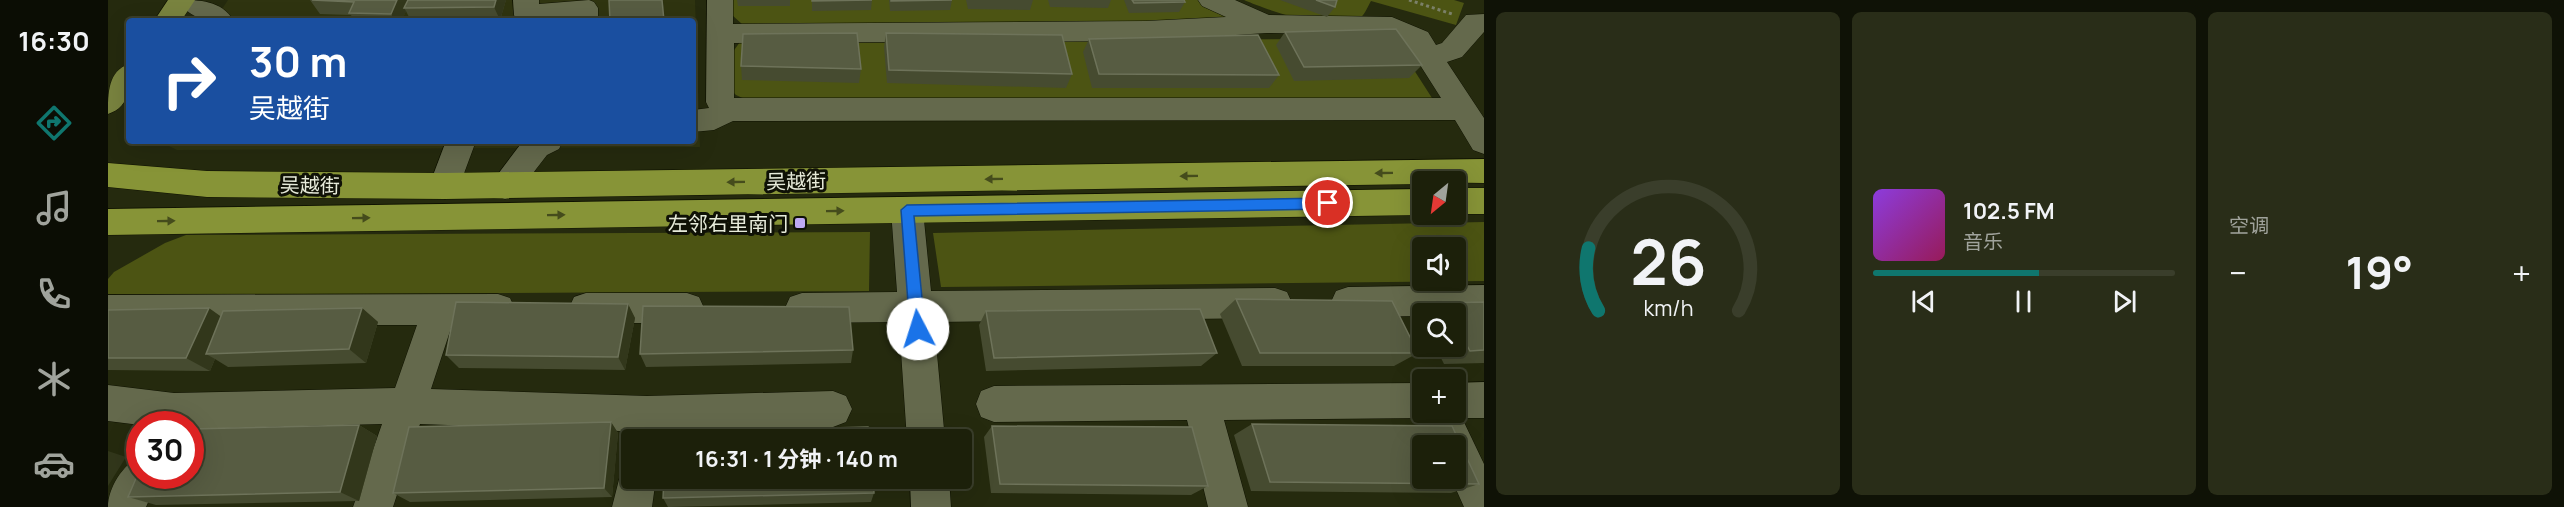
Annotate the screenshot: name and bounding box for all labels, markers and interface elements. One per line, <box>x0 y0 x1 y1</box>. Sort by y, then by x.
text: 16:30 <box>18 22 90 59</box>
text: 30 m <box>249 32 347 90</box>
icon: right <box>150 42 228 120</box>
text: 吴越街 <box>249 89 330 126</box>
icon: directions <box>33 102 75 144</box>
street label: 吴越街 <box>766 167 826 195</box>
one-way arrow <box>1374 168 1393 178</box>
street label: 吴越街 <box>280 171 340 199</box>
one-way arrow <box>1179 171 1198 181</box>
north arrow <box>1412 171 1466 225</box>
map controls <box>1412 171 1466 489</box>
one-way arrow <box>984 174 1003 183</box>
one-way arrow <box>726 177 745 187</box>
pin <box>1302 177 1353 228</box>
icon: arrive <box>1311 186 1344 219</box>
icon: music <box>33 187 75 229</box>
text: 102.5 FM <box>1963 196 2055 226</box>
one-way arrow <box>826 207 845 216</box>
one-way arrow <box>547 210 566 220</box>
place label: 左邻右里南门 <box>668 210 788 237</box>
text: 空调 <box>2229 212 2269 239</box>
one-way arrow <box>352 213 371 223</box>
one-way arrow <box>157 216 176 226</box>
marker: 左邻右里南门 <box>793 216 807 230</box>
text: 26 <box>1630 218 1706 304</box>
text: 音乐 <box>1963 228 2003 255</box>
button: sound <box>1412 237 1466 291</box>
text: 19° <box>2345 241 2413 303</box>
text: − <box>2229 250 2247 295</box>
text: + <box>2512 250 2531 295</box>
icon: phone <box>33 273 75 315</box>
icon: previous <box>1907 285 1940 318</box>
icon: pause <box>2007 285 2040 318</box>
icon: next <box>2108 285 2141 318</box>
text: km/h <box>1643 293 1693 322</box>
position arrow <box>886 297 950 361</box>
button: search <box>1412 303 1466 357</box>
icon: climate <box>33 358 75 400</box>
button: + <box>1412 369 1466 423</box>
speed limit sign: 30 <box>126 411 204 489</box>
button: − <box>1412 435 1466 489</box>
icon: car <box>33 443 75 485</box>
text: 16:31 · 1 分钟 · 140 m <box>695 444 898 474</box>

